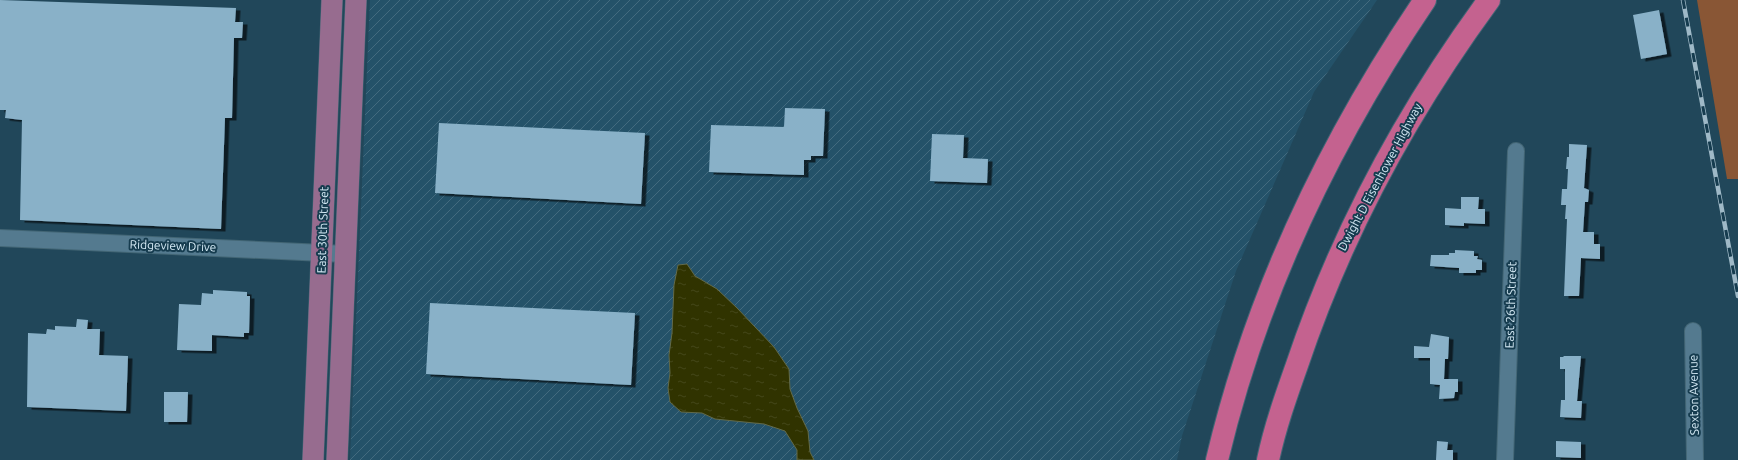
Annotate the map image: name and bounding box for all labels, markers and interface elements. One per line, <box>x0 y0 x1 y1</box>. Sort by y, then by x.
street label: Dwight D Eisenhower Highway <box>1335 101 1424 253</box>
street label: East 30th Street <box>314 186 331 274</box>
street label: Ridgeview Drive <box>129 237 217 254</box>
street label: East 26th Street <box>1502 261 1519 349</box>
street label: Sexton Avenue <box>1686 355 1701 435</box>

